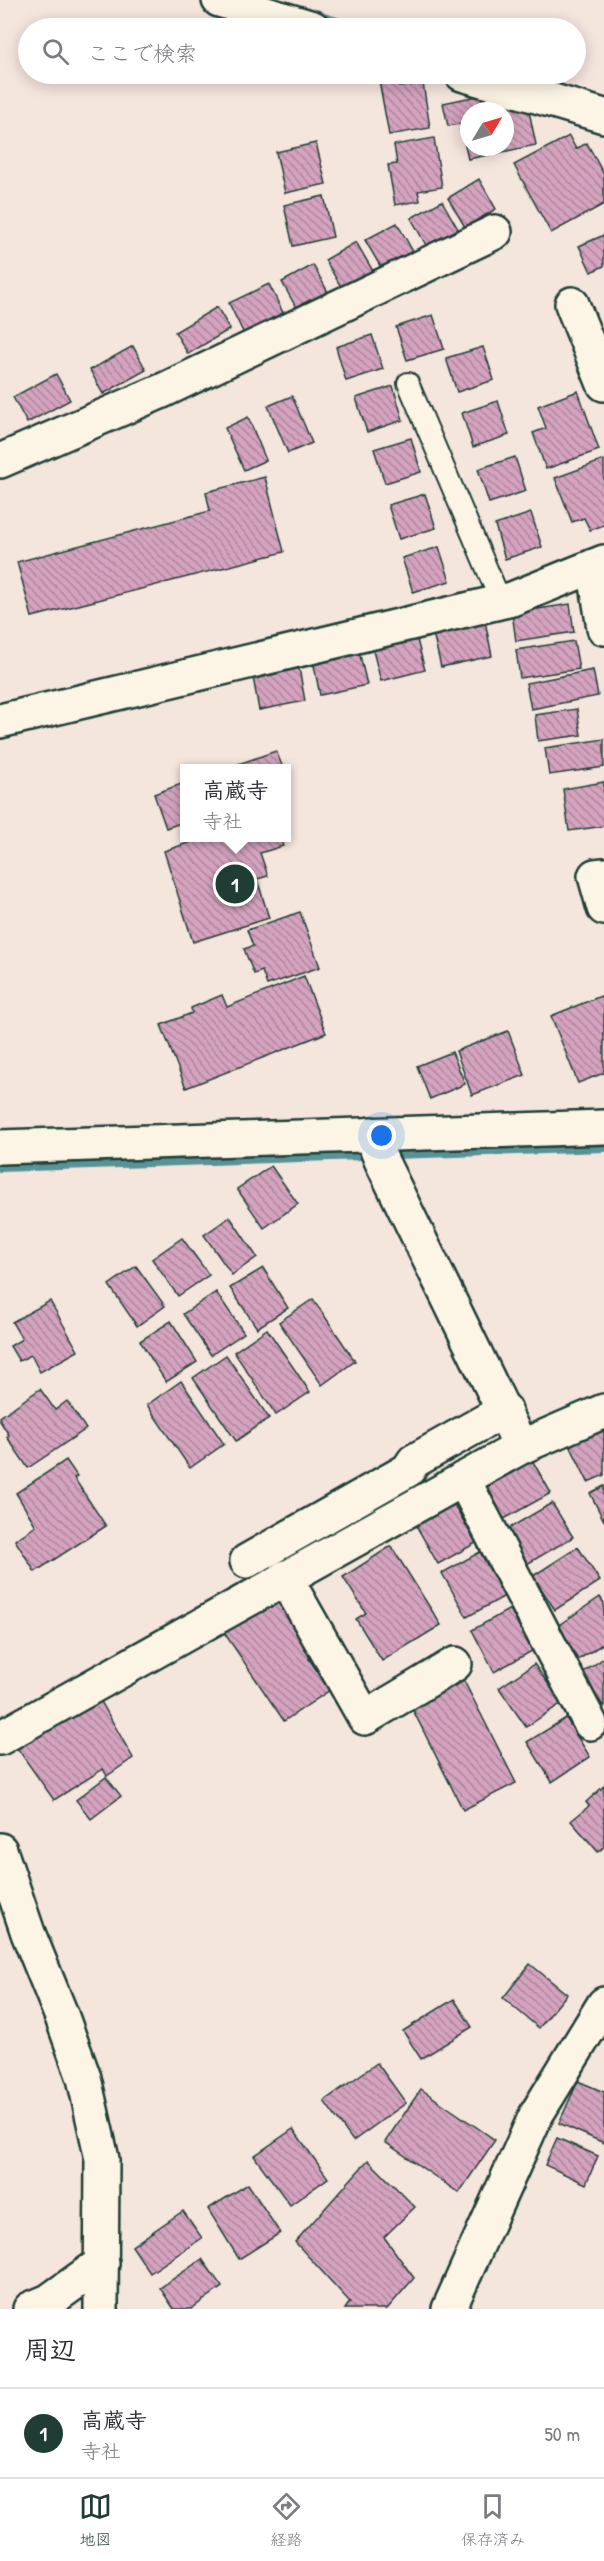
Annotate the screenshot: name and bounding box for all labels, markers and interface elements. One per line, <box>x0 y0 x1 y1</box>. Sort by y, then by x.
search box <box>18 18 586 84</box>
icon: search <box>39 35 72 68</box>
text: ここで検索 <box>87 38 197 68</box>
north arrow <box>460 102 514 156</box>
popup <box>180 764 291 842</box>
text: 高蔵寺 <box>202 775 269 805</box>
text: 寺社 <box>202 807 242 834</box>
pin: 1 <box>216 862 254 906</box>
your location <box>367 1121 396 1150</box>
text: 周辺 <box>24 2332 76 2367</box>
text: 高蔵寺 <box>81 2405 147 2435</box>
text: 1 <box>40 2420 47 2447</box>
text: 50 m <box>544 2420 580 2447</box>
text: 寺社 <box>81 2437 121 2464</box>
tab: 地図 <box>79 2490 112 2550</box>
tab: 経路 <box>270 2490 303 2550</box>
tab: 保存済み <box>461 2490 525 2550</box>

